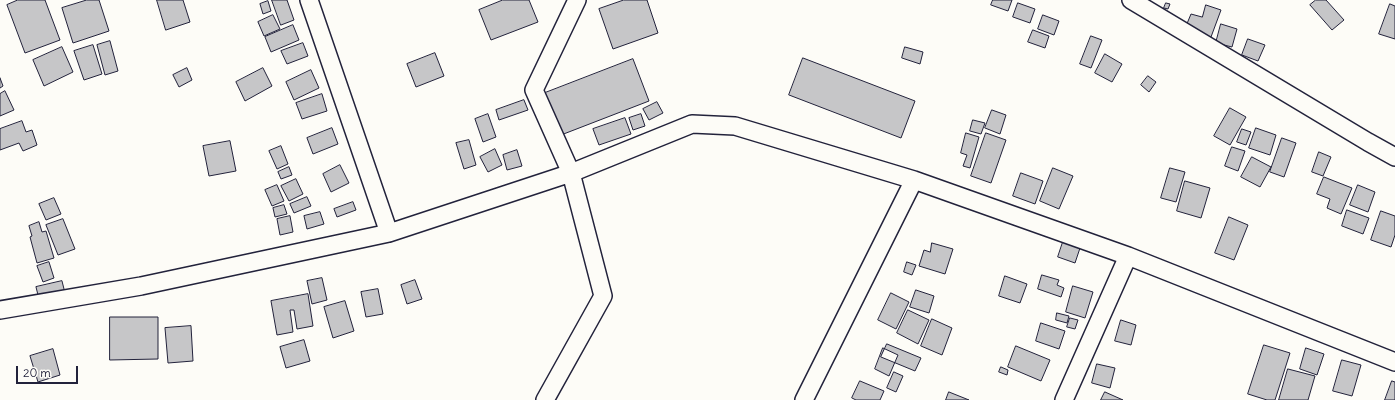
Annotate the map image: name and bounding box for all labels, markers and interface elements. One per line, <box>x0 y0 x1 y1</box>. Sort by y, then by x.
scale bar <box>18 358 80 384</box>
text: 20 m <box>23 365 51 380</box>

